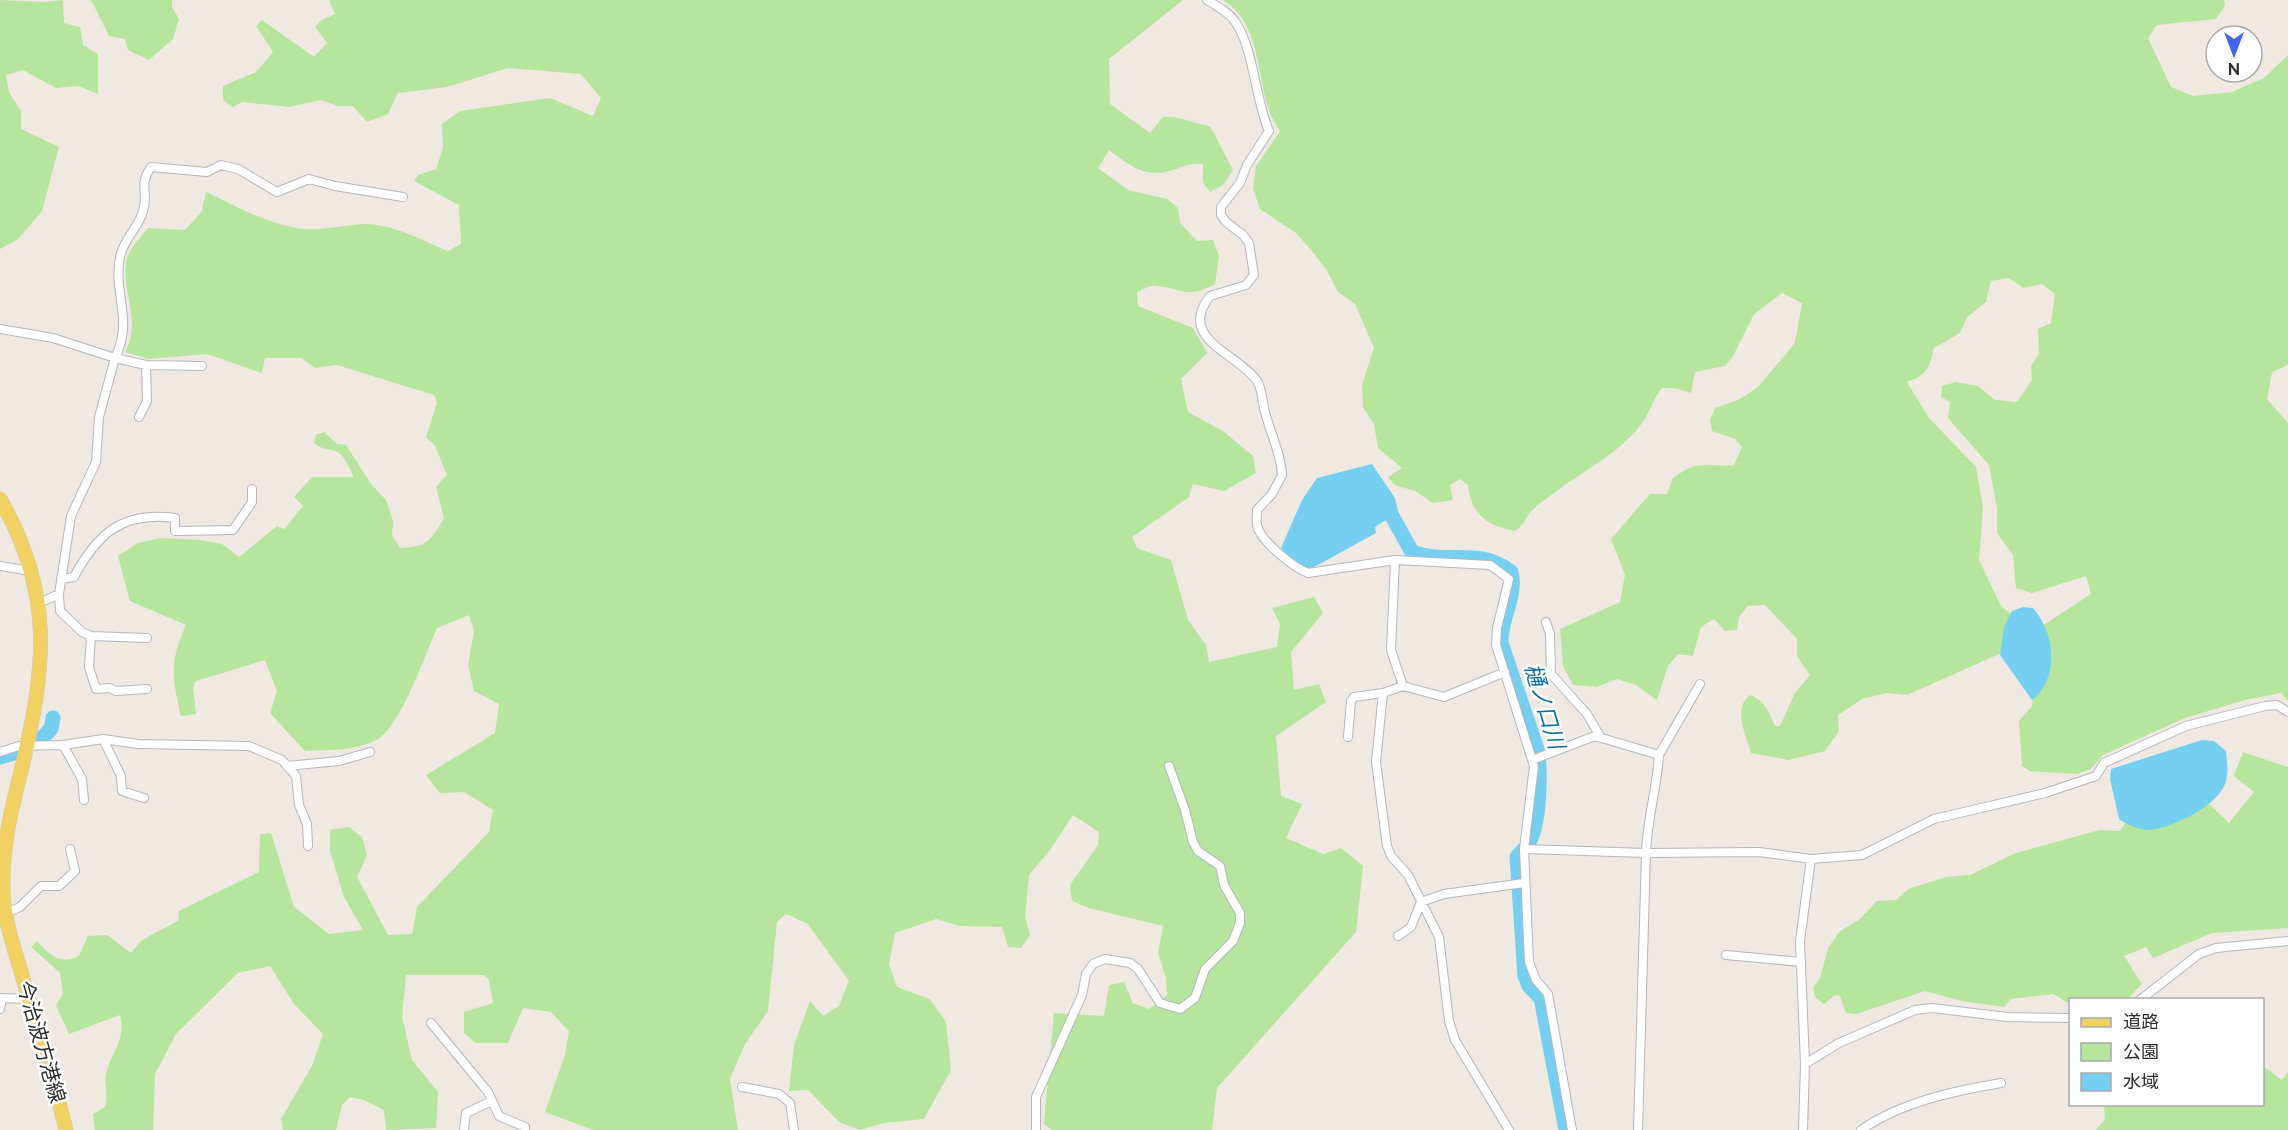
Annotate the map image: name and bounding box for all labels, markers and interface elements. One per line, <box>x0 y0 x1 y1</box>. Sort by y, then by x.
north arrow <box>2204 24 2264 84</box>
text: N <box>2228 59 2240 78</box>
water label: 樋ノ口川 <box>1520 660 1571 754</box>
street label: 今治波方港線 <box>12 978 71 1106</box>
legend <box>2069 998 2264 1106</box>
text: 道路 <box>2123 1011 2159 1032</box>
text: 公園 <box>2123 1041 2159 1062</box>
text: 水域 <box>2123 1071 2159 1092</box>

